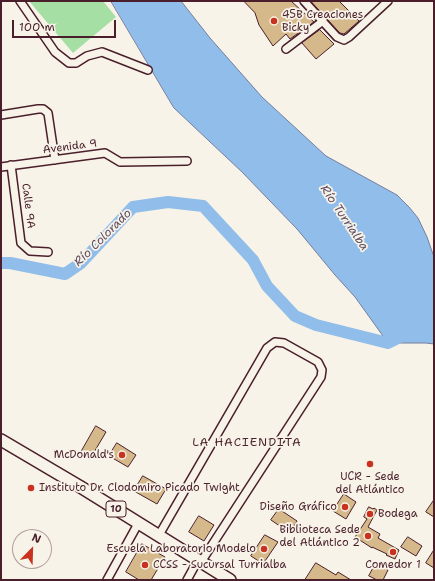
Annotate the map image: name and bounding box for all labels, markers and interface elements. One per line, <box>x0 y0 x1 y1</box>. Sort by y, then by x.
place label: 45B Creaciones Bicky <box>282 8 363 34</box>
scale bar <box>14 12 118 38</box>
marker: 45B Creaciones Bicky <box>269 16 279 26</box>
text: 100 m <box>19 19 55 35</box>
street label: Avenida 9 <box>42 137 98 157</box>
street label: Calle 9A <box>19 183 37 229</box>
water label: Río Turrialba <box>317 183 371 253</box>
water label: Río Colorado <box>71 206 135 270</box>
district label: LA HACIENDITA <box>192 436 302 450</box>
place label: McDonald's <box>54 448 114 462</box>
marker: McDonald's <box>117 450 127 460</box>
marker: UCR - Sede del Atlántico <box>365 459 375 469</box>
place label: UCR - Sede del Atlántico <box>336 470 404 496</box>
place label: Instituto Dr. Clodomiro Picado Twight <box>39 481 240 495</box>
marker: Instituto Dr. Clodomiro Picado Twight <box>26 483 36 493</box>
place label: Diseño Gráfico <box>260 500 337 514</box>
road number: 10 <box>106 501 126 517</box>
marker: Diseño Gráfico <box>340 502 350 512</box>
place label: Bodega <box>378 507 418 521</box>
marker: Bodega <box>365 509 375 519</box>
place label: Biblioteca Sede del Atlántico 2 <box>280 523 360 549</box>
north arrow <box>12 529 52 569</box>
text: N <box>30 530 43 547</box>
marker: Biblioteca Sede del Atlántico 2 <box>363 531 373 541</box>
place label: Escuela Laboratorio Modelo <box>107 542 256 556</box>
marker: Escuela Laboratorio Modelo <box>259 544 269 554</box>
marker: Comedor 1 <box>388 547 398 557</box>
place label: CCSS - Sucursal Turrialba <box>153 558 286 572</box>
place label: Comedor 1 <box>365 558 421 572</box>
marker: CCSS - Sucursal Turrialba <box>140 560 150 570</box>

